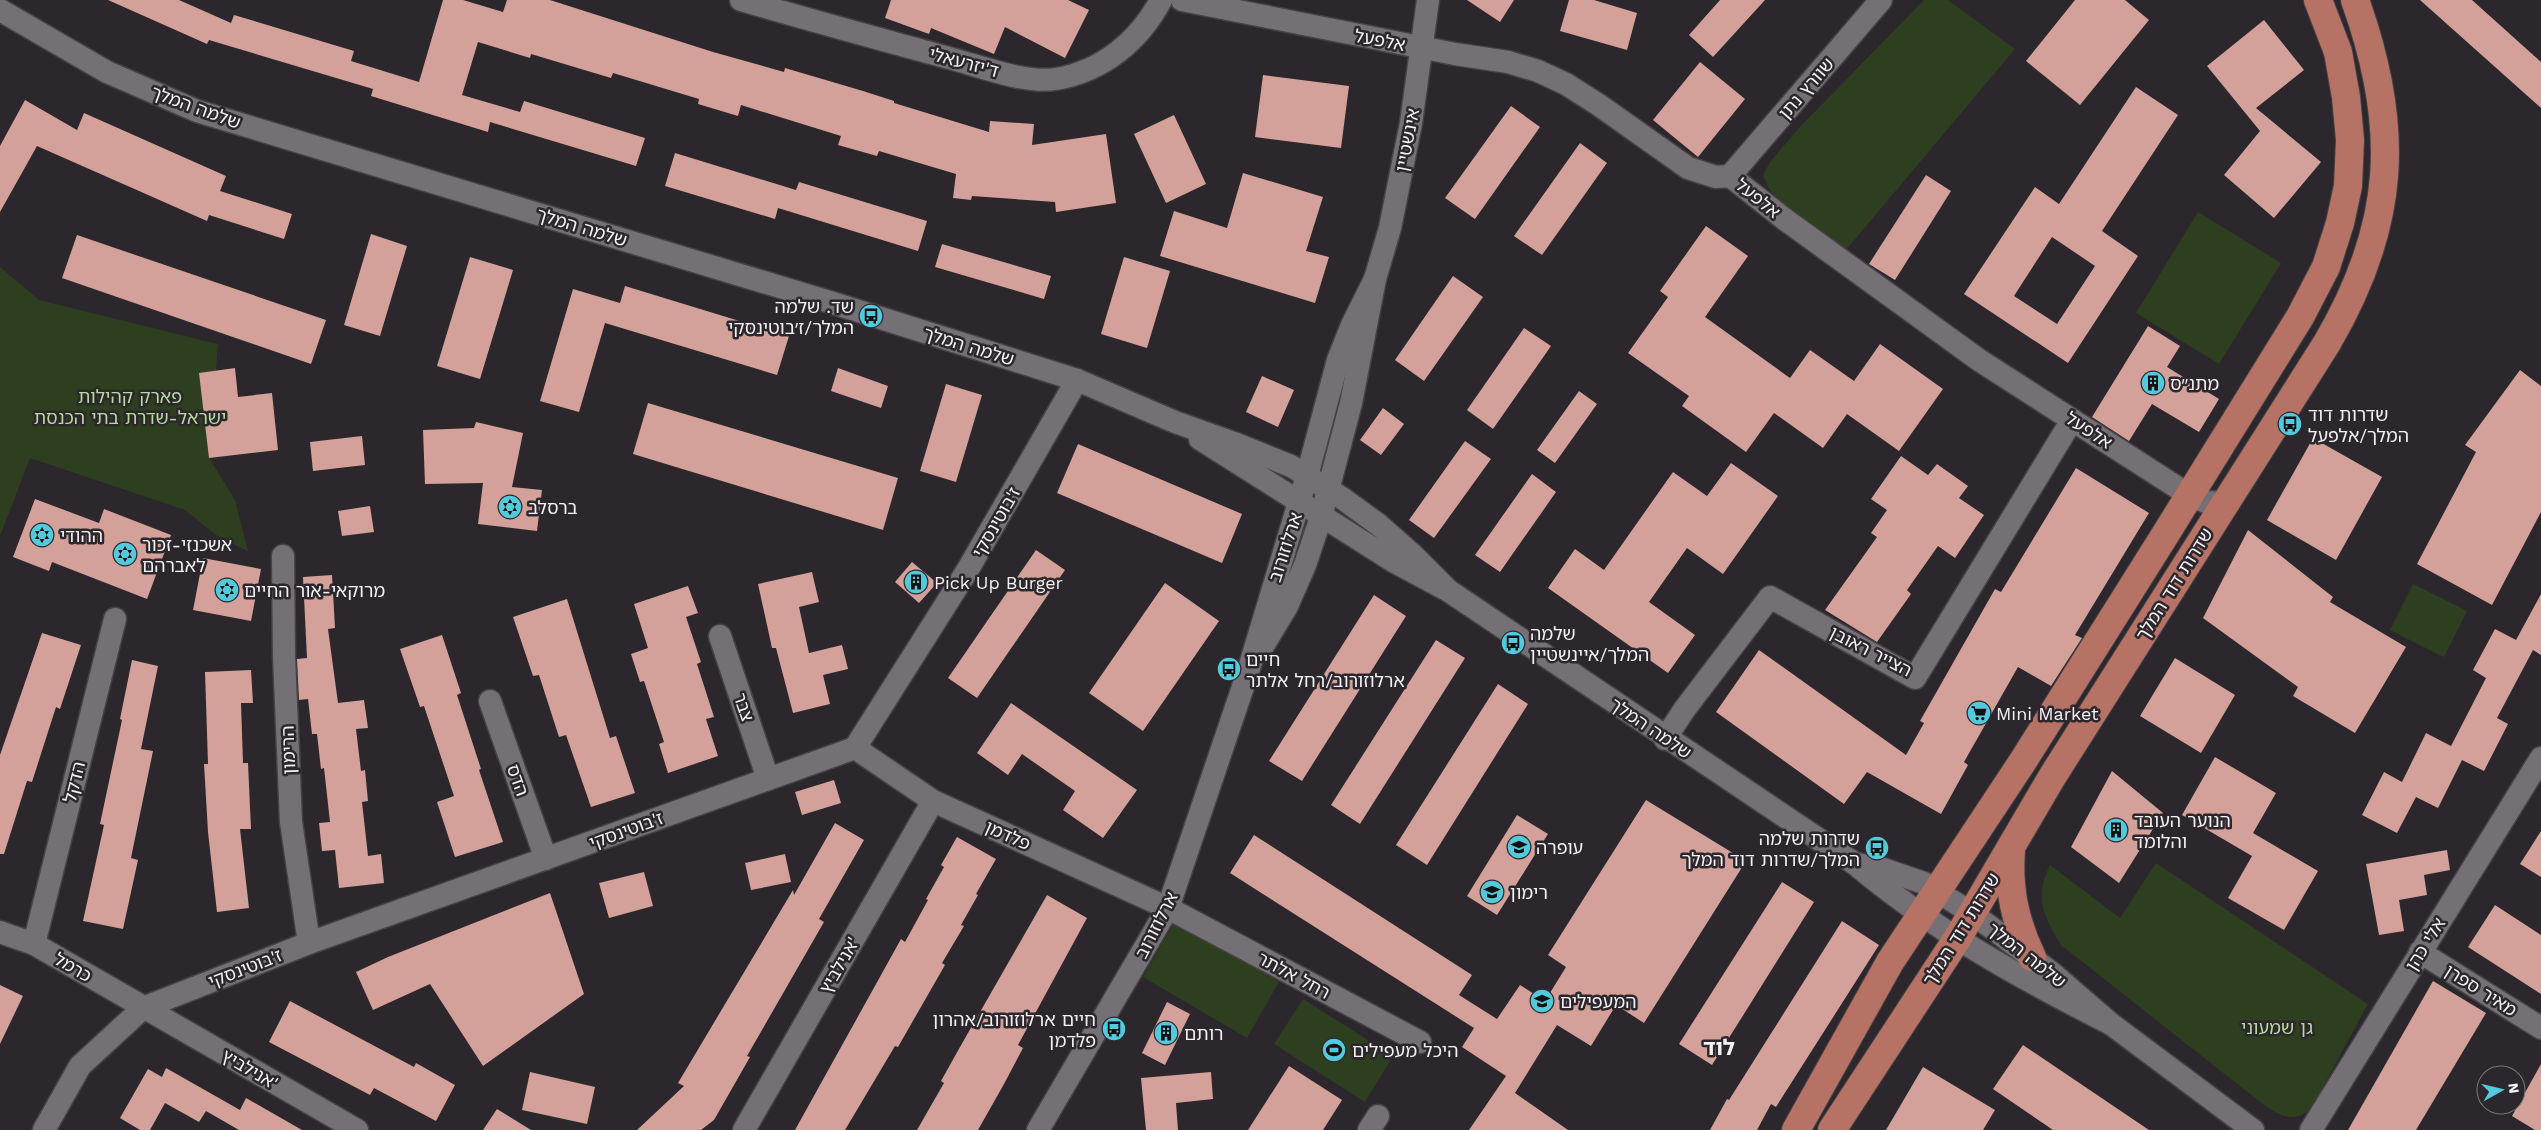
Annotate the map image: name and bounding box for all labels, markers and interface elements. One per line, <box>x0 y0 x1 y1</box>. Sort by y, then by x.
street label: אלפעל <box>1353 25 1407 55</box>
street label: ד'יזרעאלי <box>927 43 1001 81</box>
street label: שוורץ נתן <box>1774 53 1838 123</box>
street label: שלמה המלך <box>148 81 244 133</box>
street label: אינשטיין <box>1391 106 1423 174</box>
street label: אלפעל <box>1731 174 1785 222</box>
street label: שלמה המלך <box>534 203 630 251</box>
place label: שד. שלמה המלך/ז׳בוטינסקי <box>728 296 854 338</box>
bus stop icon: שד. שלמה המלך/ז׳בוטינסקי <box>858 303 884 329</box>
street label: שלמה המלך <box>921 322 1017 370</box>
building icon: מתנ״ס <box>2140 370 2166 396</box>
place label: מתנ״ס <box>2170 373 2219 394</box>
park label: פארק קהילות ישראל-שדרת בתי הכנסת <box>34 386 226 428</box>
place label: שדרות דוד המלך/אלפעל <box>2308 404 2409 446</box>
street label: אלפעל <box>2062 407 2116 453</box>
bus stop icon: שדרות דוד המלך/אלפעל <box>2277 411 2303 437</box>
street label: ז'בוטינסקי <box>968 483 1024 561</box>
synagogue icon: ברסלב <box>497 494 523 520</box>
place label: ברסלב <box>528 497 578 518</box>
street label: ארלוזורוב <box>1264 510 1306 584</box>
synagogue icon: ההודי <box>29 522 55 548</box>
street label: שדרות דוד המלך <box>2131 524 2217 644</box>
place label: ההודי <box>60 525 103 546</box>
place label: אשכנזי-זכור לאברהם <box>142 534 232 576</box>
synagogue icon: אשכנזי-זכור לאברהם <box>112 541 138 567</box>
building icon: Pick Up Burger <box>903 569 929 595</box>
place label: Pick Up Burger <box>934 572 1063 593</box>
synagogue icon: מרוקאי-אור החיים <box>214 577 240 603</box>
place label: מרוקאי-אור החיים <box>244 580 385 601</box>
street label: הצייר ראובן <box>1827 621 1915 681</box>
place label: שלמה המלך/איינשטיין <box>1530 623 1649 665</box>
bus stop icon: שלמה המלך/איינשטיין <box>1500 630 1526 656</box>
place label: חיים ארלוזורוב/רחל אלתר <box>1246 649 1405 691</box>
bus stop icon: חיים ארלוזורוב/רחל אלתר <box>1216 656 1242 682</box>
street label: צבר <box>729 690 759 724</box>
street label: שלמה המלך <box>1606 693 1696 763</box>
supermarket icon: Mini Market <box>1966 700 1992 726</box>
place label: Mini Market <box>1996 703 2099 724</box>
street label: הרימון <box>277 725 299 775</box>
street label: הדקל <box>59 759 89 805</box>
street label: הדס <box>503 761 533 799</box>
street label: ז'בוטינסקי <box>586 807 666 853</box>
place label: הנוער העובד והלומד <box>2134 810 2231 852</box>
street label: פלדמן <box>982 816 1034 854</box>
building icon: הנוער העובד והלומד <box>2103 817 2129 843</box>
place label: שדרות שלמה המלך/שדרות דוד המלך <box>1682 828 1860 870</box>
school or university icon: עופרה <box>1506 834 1532 860</box>
bus stop icon: שדרות שלמה המלך/שדרות דוד המלך <box>1864 835 1890 861</box>
place label: עופרה <box>1536 837 1583 858</box>
street label: שדרות דוד המלך <box>1918 869 2004 989</box>
school or university icon: רימון <box>1479 879 1505 905</box>
place label: רימון <box>1510 882 1548 903</box>
street label: ארלוזורוב <box>1130 888 1182 962</box>
street label: אלי כהן <box>2401 914 2449 974</box>
street label: שלמה המלך <box>1984 918 2070 992</box>
street label: אנילביץ' <box>815 933 863 997</box>
street label: ז'בוטינסקי <box>205 944 285 992</box>
street label: רחל אלתר <box>1254 947 1334 1003</box>
street label: כרמל <box>51 948 95 986</box>
street label: מאיר ספרן <box>2441 960 2521 1020</box>
school or university icon: המעפילים <box>1529 988 1555 1014</box>
place label: המעפילים <box>1560 991 1636 1012</box>
place label: חיים ארלוזורוב/אהרון פלדמן <box>932 1009 1096 1051</box>
bus stop icon: חיים ארלוזורוב/אהרון פלדמן <box>1101 1016 1127 1042</box>
park label: גן שמעוני <box>2241 1017 2313 1038</box>
building icon: רותם <box>1153 1020 1179 1046</box>
place label: רותם <box>1184 1023 1223 1044</box>
district label: לוד <box>1703 1035 1735 1060</box>
sports icon: היכל מעפילים <box>1321 1037 1347 1063</box>
place label: היכל מעפילים <box>1352 1040 1458 1061</box>
street label: אנילביץ' <box>218 1045 282 1093</box>
north arrow <box>2476 1065 2526 1115</box>
text: N <box>2505 1082 2523 1094</box>

